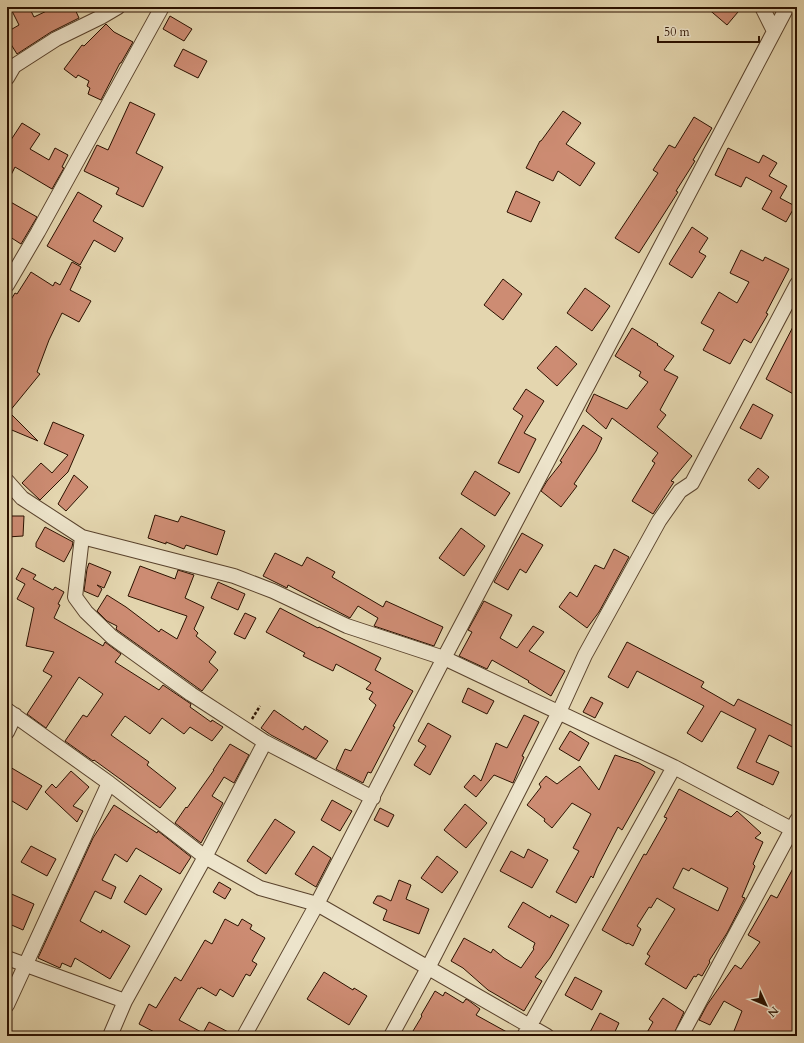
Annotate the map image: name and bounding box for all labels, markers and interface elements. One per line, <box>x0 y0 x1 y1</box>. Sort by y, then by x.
scale bar <box>658 18 759 44</box>
text: 50 m <box>664 24 691 40</box>
north arrow <box>746 985 786 1025</box>
text: N <box>764 1003 782 1021</box>

